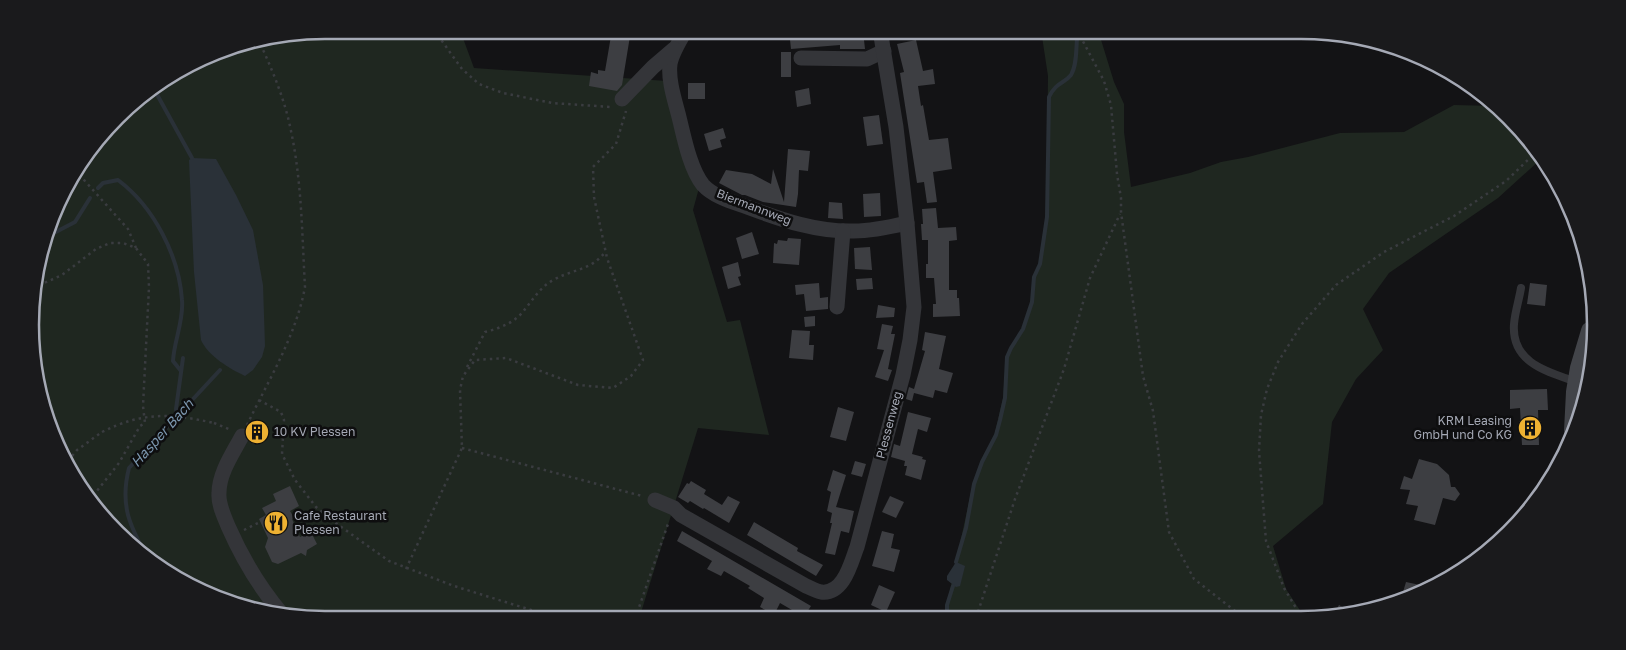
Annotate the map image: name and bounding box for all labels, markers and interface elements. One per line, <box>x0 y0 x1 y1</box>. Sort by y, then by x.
street label: Biermannweg <box>715 185 794 228</box>
street label: Plessenweg <box>872 389 905 460</box>
water label: Hasper Bach <box>127 394 197 470</box>
place label: KRM Leasing GmbH und Co KG <box>1414 413 1512 442</box>
building icon: KRM Leasing GmbH und Co KG <box>1517 415 1543 441</box>
building icon: 10 KV Plessen <box>244 419 270 445</box>
place label: 10 KV Plessen <box>274 424 355 439</box>
place label: Cafe Restaurant Plessen <box>294 508 387 537</box>
restaurant icon: Cafe Restaurant Plessen <box>263 510 289 536</box>

